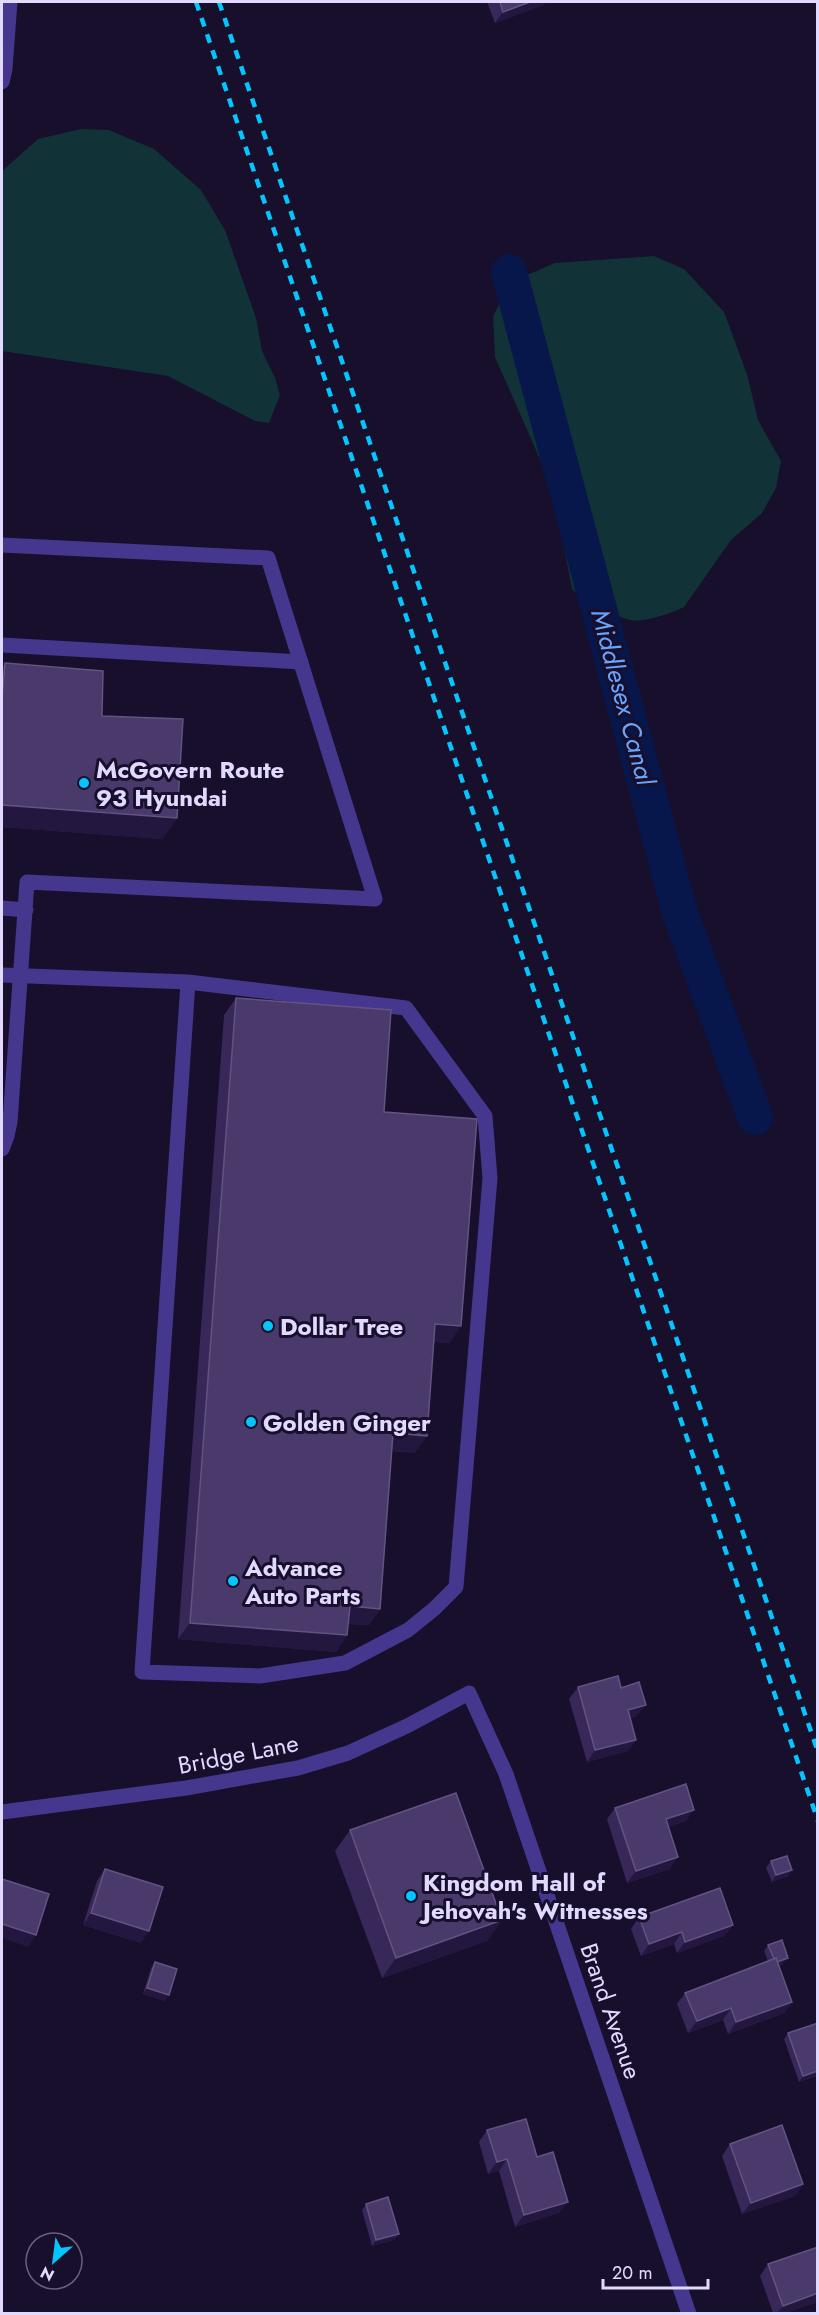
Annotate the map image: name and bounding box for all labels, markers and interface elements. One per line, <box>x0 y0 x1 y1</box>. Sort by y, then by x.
water label: Middlesex Canal <box>581 605 665 790</box>
place label: McGovern Route 93 Hyundai <box>96 752 284 815</box>
marker: McGovern Route 93 Hyundai <box>77 776 91 790</box>
place label: Dollar Tree <box>280 1309 403 1344</box>
marker: Dollar Tree <box>261 1319 275 1333</box>
place label: Golden Ginger <box>263 1405 431 1440</box>
marker: Golden Ginger <box>244 1415 258 1429</box>
place label: Advance Auto Parts <box>244 1550 361 1613</box>
marker: Advance Auto Parts <box>226 1574 240 1588</box>
street label: Bridge Lane <box>175 1725 301 1783</box>
place label: Kingdom Hall of Jehovah's Witnesses <box>419 1865 648 1928</box>
marker: Kingdom Hall of Jehovah's Witnesses <box>404 1889 418 1903</box>
street label: Brand Avenue <box>571 1938 651 2084</box>
north arrow <box>24 2231 84 2291</box>
scale bar <box>603 2252 708 2290</box>
text: 20 m <box>612 2260 652 2286</box>
text: N <box>36 2261 58 2287</box>

